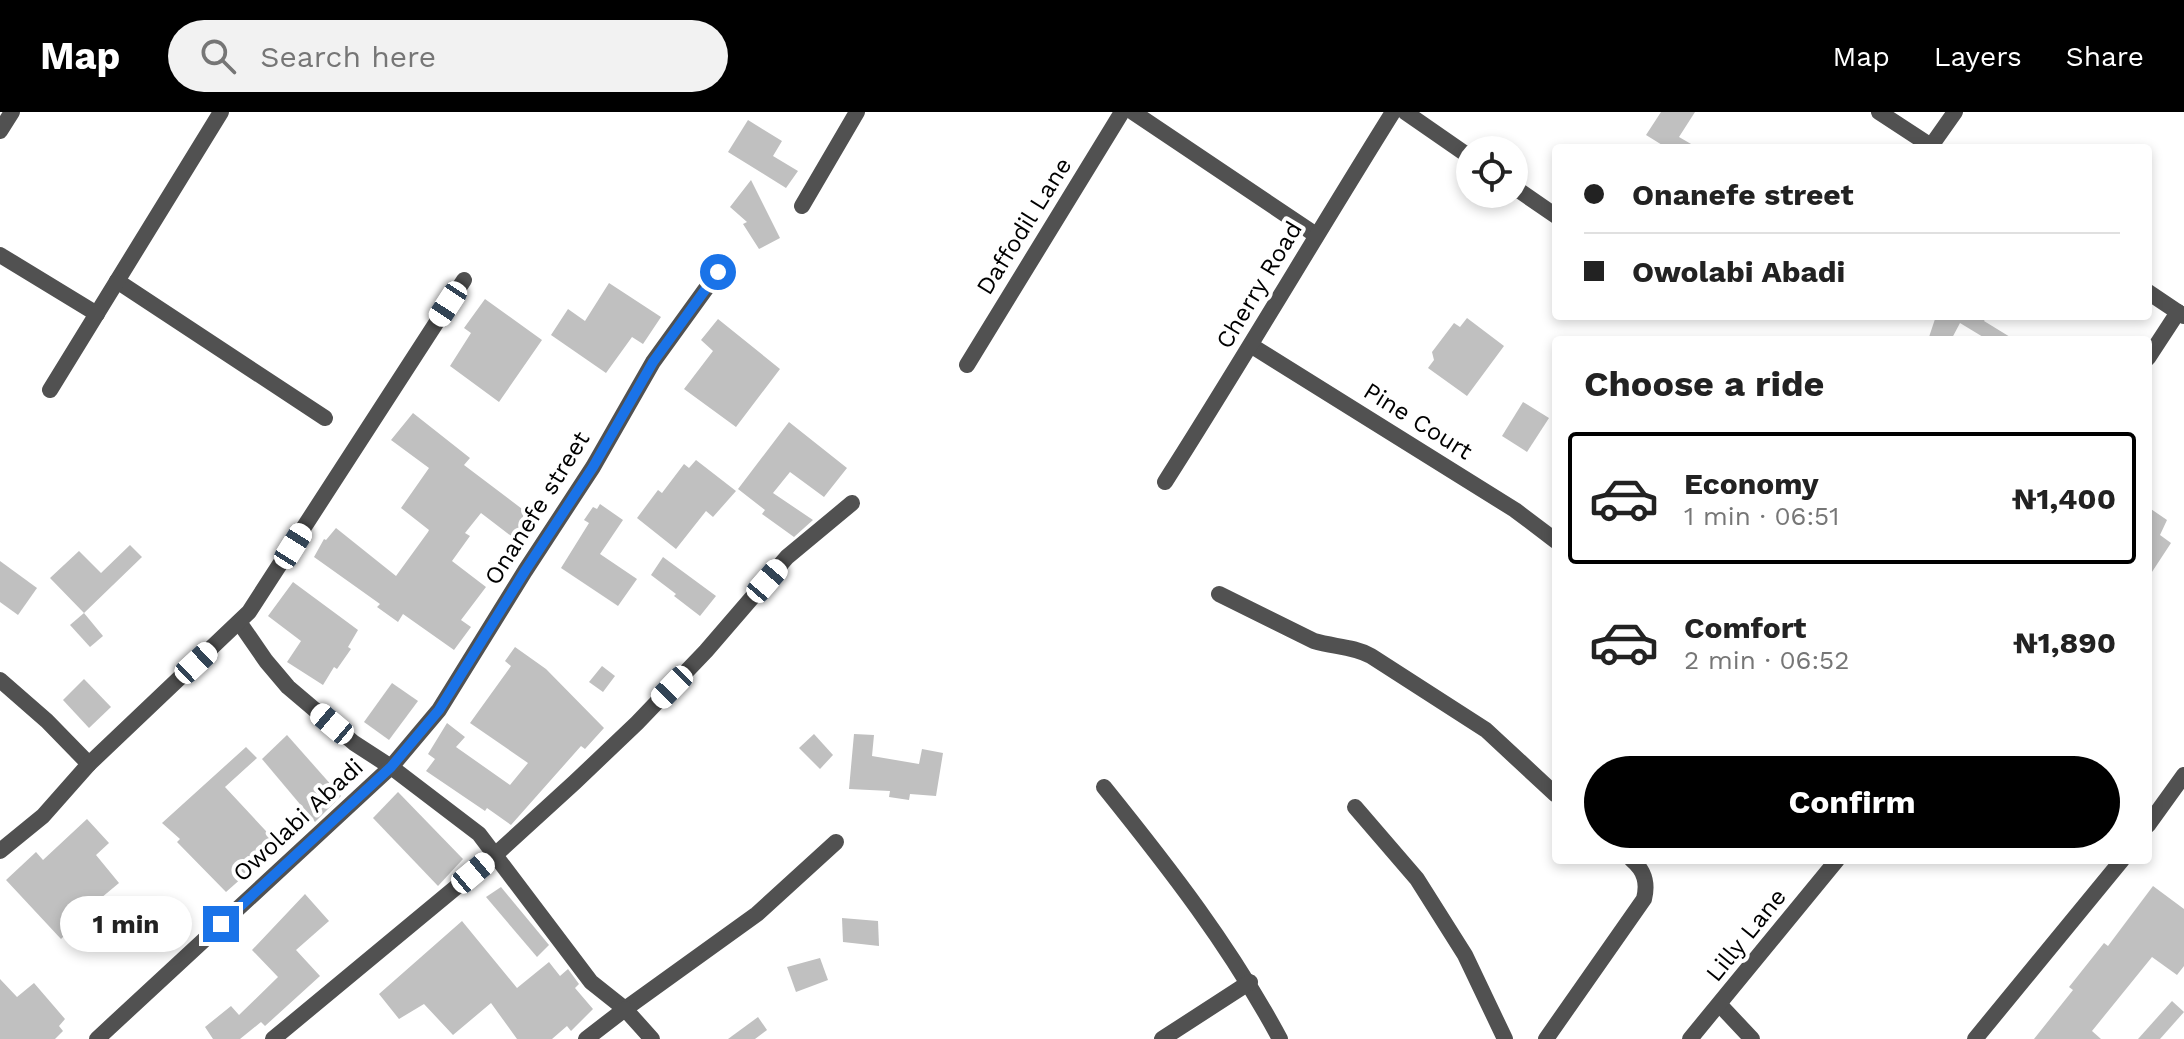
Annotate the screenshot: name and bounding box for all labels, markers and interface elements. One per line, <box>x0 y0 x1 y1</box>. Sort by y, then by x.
search box <box>168 20 728 92</box>
text: Map <box>40 34 120 78</box>
icon: search <box>196 34 240 78</box>
text: Search here <box>260 39 436 74</box>
text: Map <box>1833 40 1890 73</box>
text: Layers <box>1934 40 2022 73</box>
text: Share <box>2066 40 2144 73</box>
map controls <box>1456 136 1528 208</box>
button: locate <box>1456 136 1528 208</box>
street label: Daffodil Lane <box>971 152 1077 300</box>
text: Onanefe street <box>1632 177 1854 212</box>
street label: Cherry Road <box>1210 216 1308 354</box>
route start <box>700 254 736 290</box>
text: Owolabi Abadi <box>1632 254 1845 289</box>
car <box>425 277 471 331</box>
text: Choose a ride <box>1584 363 1824 405</box>
street label: Pine Court <box>1359 377 1477 465</box>
street label: Onanefe street <box>479 426 595 590</box>
icon: car <box>1588 462 1660 534</box>
text: Economy <box>1684 466 1819 501</box>
text: ₦1,400 <box>2012 481 2116 516</box>
text: 1 min · 06:51 <box>1684 501 1839 531</box>
car <box>270 519 316 573</box>
car <box>742 555 792 607</box>
icon: car <box>1588 606 1660 678</box>
text: Comfort <box>1684 610 1806 645</box>
text: ₦1,890 <box>2013 625 2116 660</box>
car <box>170 638 222 688</box>
text: 2 min · 06:52 <box>1684 645 1849 675</box>
car <box>647 661 697 713</box>
car <box>306 699 358 749</box>
street label: Owolabi Abadi <box>227 753 369 887</box>
button: Confirm <box>1584 756 2120 848</box>
car <box>447 848 499 898</box>
street label: Lilly Lane <box>1700 883 1792 987</box>
callout: 1 min <box>61 896 193 952</box>
route end <box>203 906 239 942</box>
text: 1 min <box>93 909 159 939</box>

